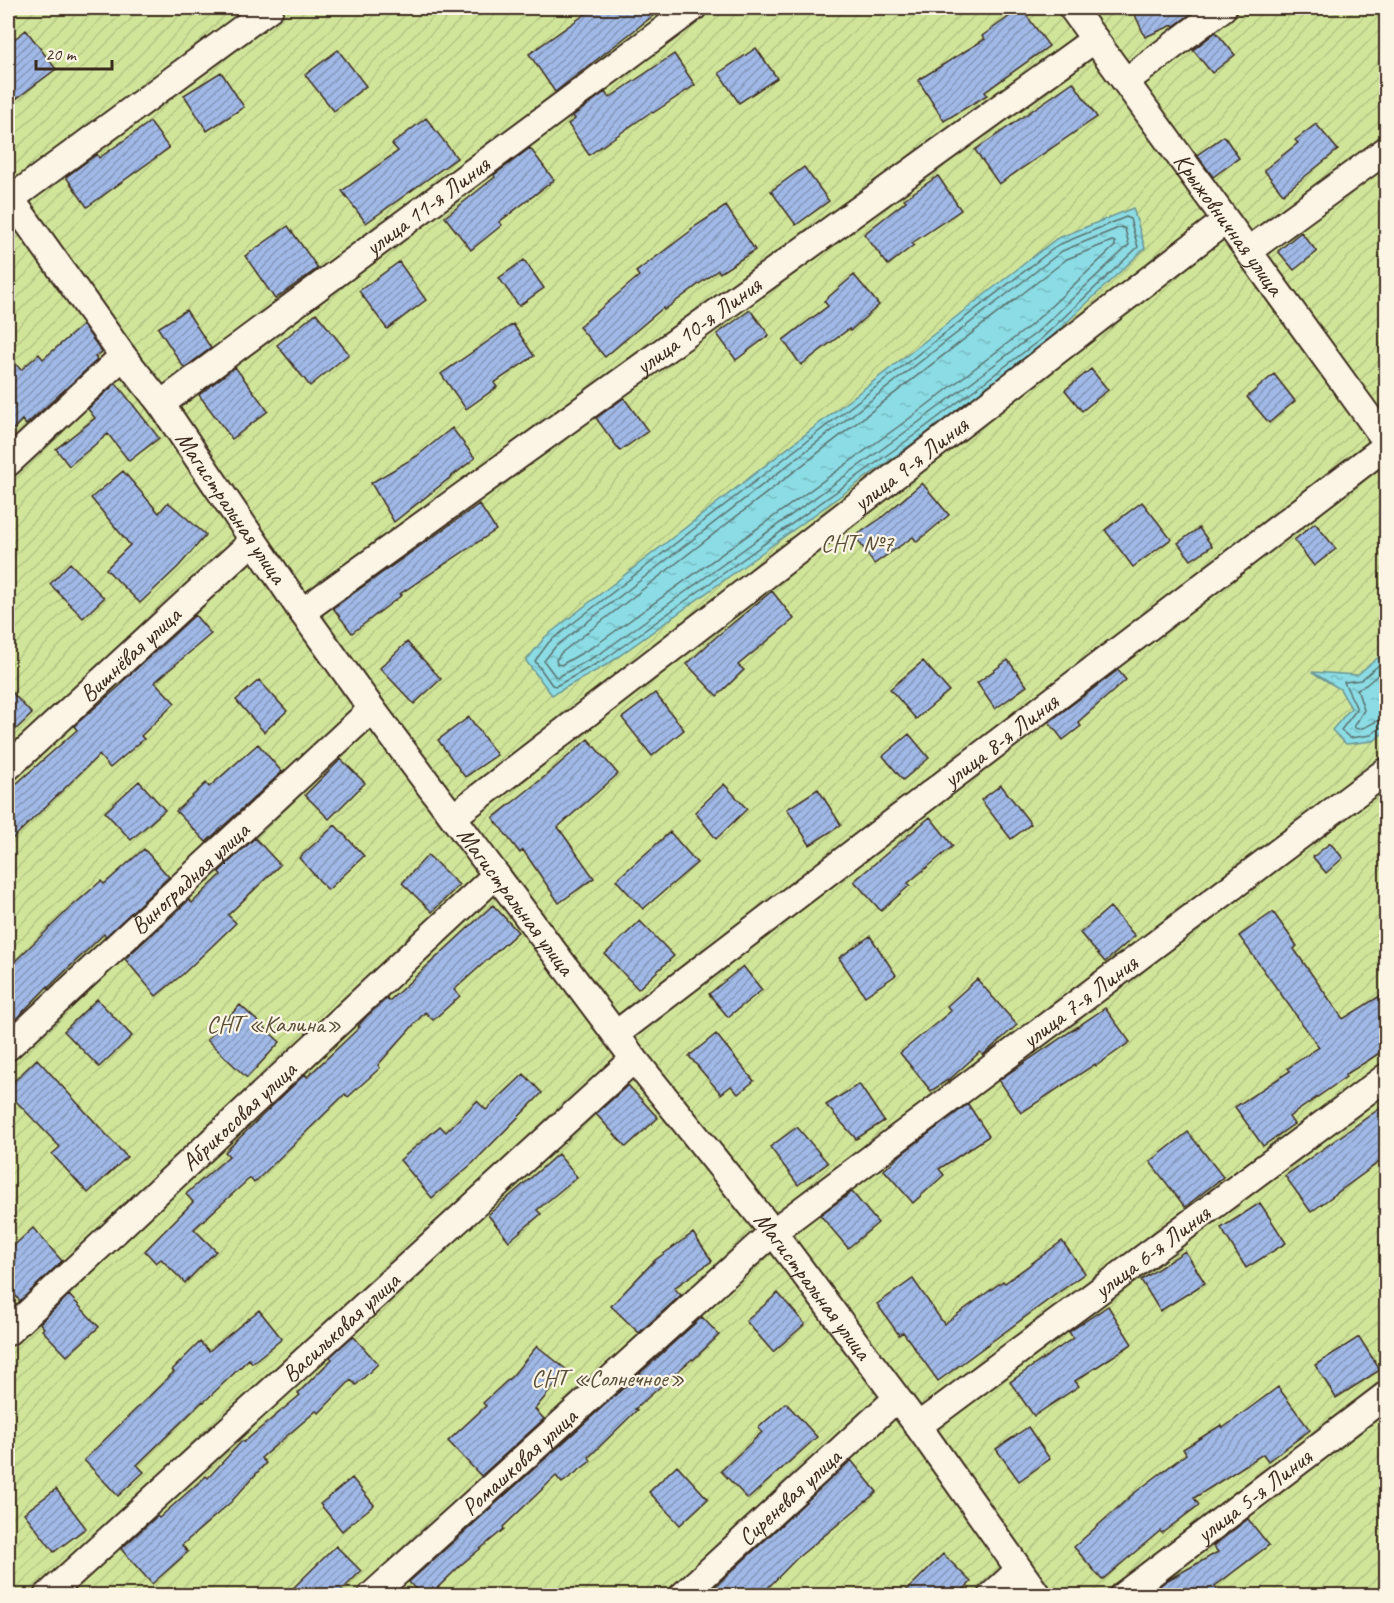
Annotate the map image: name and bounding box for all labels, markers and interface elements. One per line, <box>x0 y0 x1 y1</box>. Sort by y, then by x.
scale bar <box>36 33 112 71</box>
text: 20 m <box>45 43 78 65</box>
street label: Крыжовничная улица <box>1167 147 1291 302</box>
street label: улица 11-я Линия <box>357 149 497 263</box>
street label: улица 10-я Линия <box>628 269 768 382</box>
street label: улица 9-я Линия <box>845 409 975 519</box>
street label: Магистральная улица <box>169 425 294 590</box>
park label: СНТ №7 <box>821 528 894 558</box>
street label: Вишнёвая улица <box>73 599 188 709</box>
street label: улица 8-я Линия <box>935 686 1065 795</box>
street label: Виноградная улица <box>124 815 256 941</box>
street label: Магистральная улица <box>451 821 582 982</box>
street label: улица 7-я Линия <box>1014 947 1145 1056</box>
park label: СНТ «Калина» <box>206 1009 342 1039</box>
street label: Абрикосовая улица <box>175 1054 303 1177</box>
street label: улица 6-я Линия <box>1086 1198 1217 1306</box>
street label: Магистральная улица <box>748 1206 879 1367</box>
street label: Васильковая улица <box>275 1265 407 1389</box>
park label: СНТ «Солнечное» <box>531 1363 685 1393</box>
street label: Ромашковая улица <box>455 1401 584 1522</box>
street label: Сиреневая улица <box>732 1441 848 1552</box>
street label: улица 5-я Линия <box>1189 1441 1319 1550</box>

